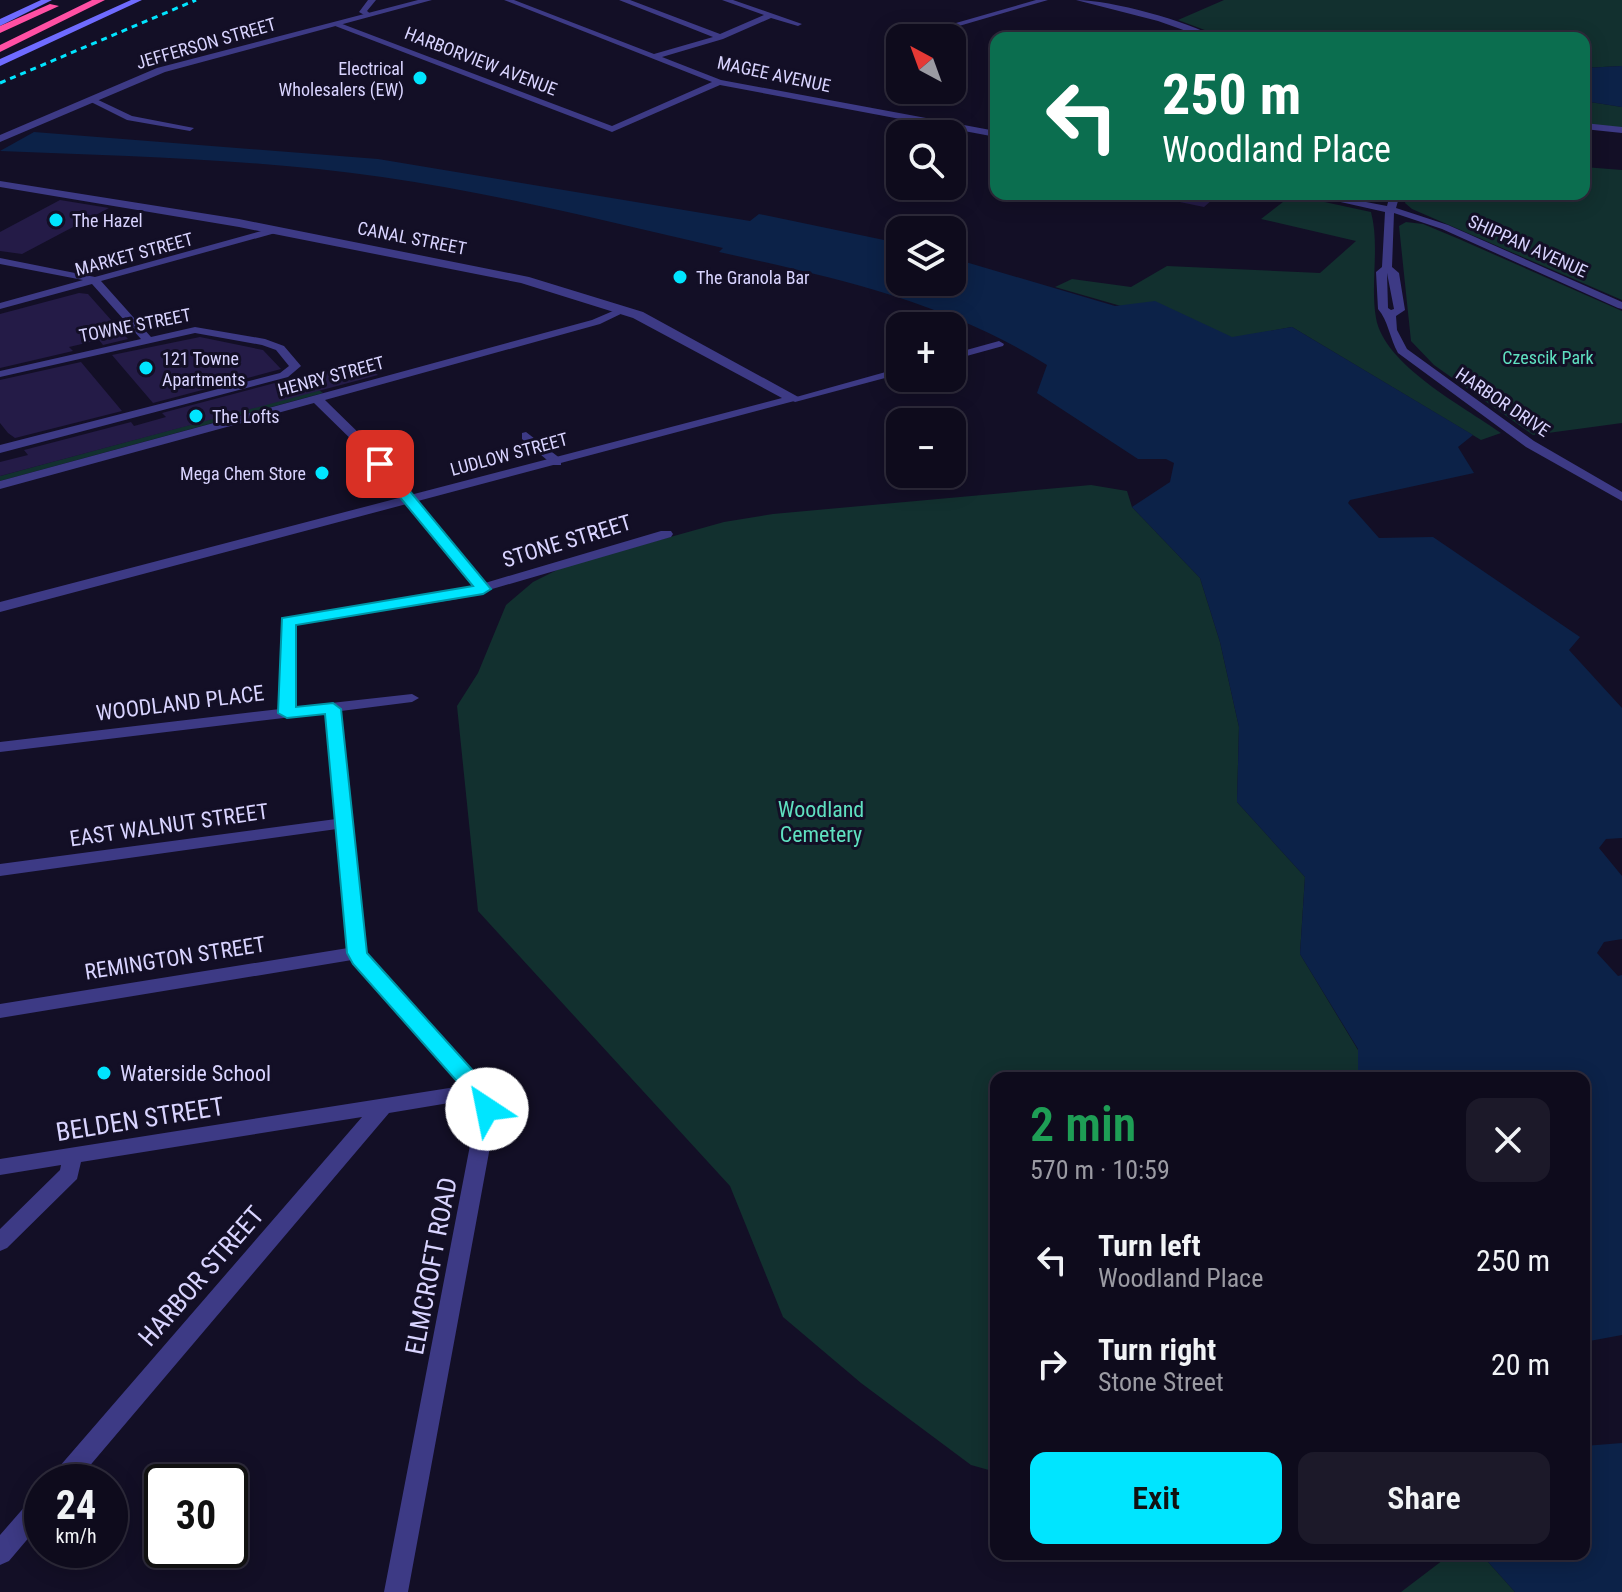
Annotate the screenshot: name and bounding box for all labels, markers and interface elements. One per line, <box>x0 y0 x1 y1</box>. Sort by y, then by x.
street label: JEFFERSON STREET <box>134 13 278 73</box>
street label: HARBORVIEW AVENUE <box>402 22 560 100</box>
north arrow <box>886 24 966 104</box>
map controls <box>886 24 966 488</box>
street label: MAGEE AVENUE <box>715 52 833 96</box>
place label: Electrical Wholesalers (EW) <box>279 58 404 101</box>
text: 250 m <box>1162 62 1301 128</box>
icon: left <box>1030 64 1134 168</box>
marker: Electrical Wholesalers (EW) <box>411 69 429 87</box>
button: search <box>886 120 966 200</box>
text: Woodland Place <box>1162 129 1391 171</box>
place label: The Hazel <box>72 210 143 231</box>
street label: SHIPPAN AVENUE <box>1465 210 1591 282</box>
marker: The Hazel <box>47 211 65 229</box>
button: layers <box>886 216 966 296</box>
street label: CANAL STREET <box>356 217 468 259</box>
street label: MARKET STREET <box>73 228 195 280</box>
place label: The Granola Bar <box>696 267 810 288</box>
marker: The Granola Bar <box>671 268 689 286</box>
street label: TOWNE STREET <box>77 304 193 346</box>
button: + <box>886 312 966 392</box>
park label: Czescik Park <box>1502 347 1594 368</box>
place label: 121 Towne Apartments <box>162 348 245 390</box>
street label: HENRY STREET <box>275 352 387 400</box>
marker: 121 Towne Apartments <box>137 359 155 377</box>
street label: HARBOR DRIVE <box>1452 363 1554 441</box>
place label: The Lofts <box>212 406 279 427</box>
marker: The Lofts <box>187 407 205 425</box>
button: − <box>886 408 966 488</box>
street label: LUDLOW STREET <box>448 428 570 480</box>
pin <box>346 430 414 498</box>
icon: arrive <box>358 442 402 486</box>
place label: Mega Chem Store <box>180 463 306 484</box>
marker: Mega Chem Store <box>313 464 331 482</box>
street label: STONE STREET <box>500 510 634 572</box>
street label: WOODLAND PLACE <box>95 680 266 726</box>
park label: Woodland Cemetery <box>778 797 864 847</box>
street label: EAST WALNUT STREET <box>68 799 270 851</box>
street label: REMINGTON STREET <box>83 931 267 985</box>
place label: Waterside School <box>120 1061 271 1086</box>
marker: Waterside School <box>95 1064 113 1082</box>
position arrow <box>445 1067 529 1151</box>
street label: BELDEN STREET <box>54 1091 226 1147</box>
text: 2 min <box>1030 1096 1136 1153</box>
button: close <box>1466 1098 1550 1182</box>
text: 570 m · 10:59 <box>1030 1155 1170 1185</box>
street label: ELMCROFT ROAD <box>399 1175 463 1357</box>
street label: HARBOR STREET <box>132 1200 270 1352</box>
text: Turn left <box>1098 1228 1201 1263</box>
icon: left <box>1030 1238 1074 1282</box>
text: 250 m <box>1476 1243 1550 1278</box>
text: Woodland Place <box>1098 1263 1263 1293</box>
text: Turn right <box>1098 1332 1216 1367</box>
icon: right <box>1030 1342 1074 1386</box>
text: 20 m <box>1491 1347 1550 1382</box>
text: Stone Street <box>1098 1367 1224 1397</box>
button: Exit <box>1030 1452 1282 1544</box>
button: Share <box>1298 1452 1550 1544</box>
speed limit sign: 30 <box>144 1464 248 1568</box>
text: 24 <box>56 1482 96 1529</box>
text: km/h <box>55 1524 97 1548</box>

